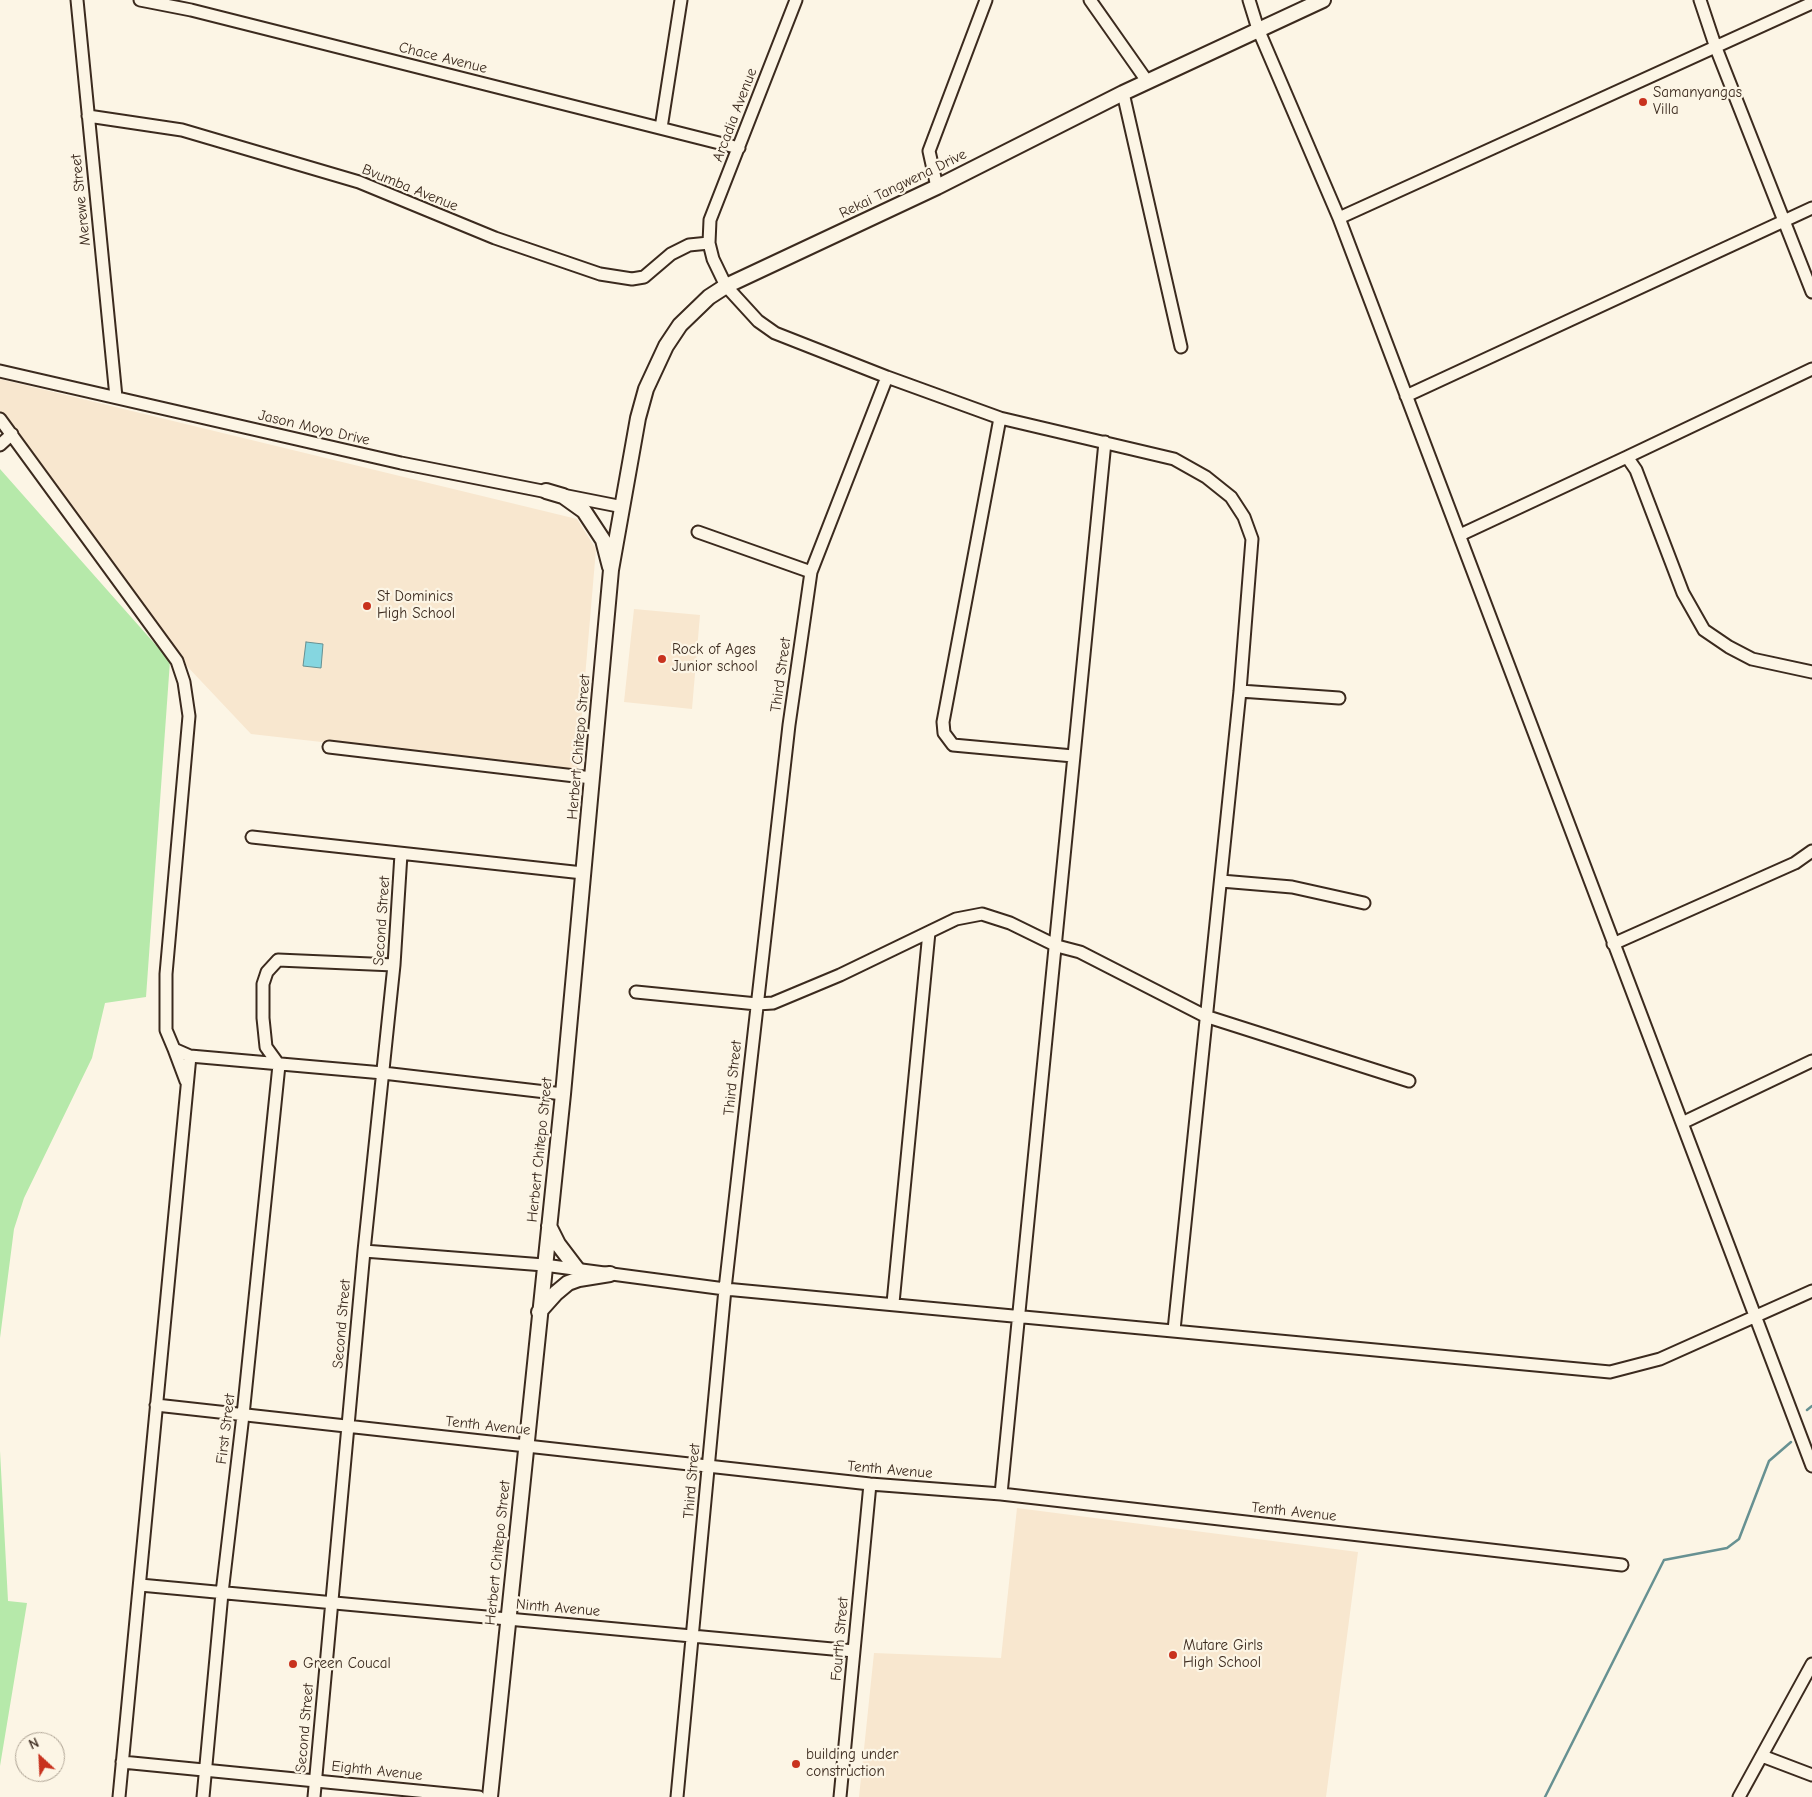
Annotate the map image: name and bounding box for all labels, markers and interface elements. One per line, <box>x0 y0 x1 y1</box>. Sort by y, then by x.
street label: Chace Avenue <box>397 38 489 78</box>
street label: Arcadia Avenue <box>709 66 761 164</box>
place label: Samanyangas Villa <box>1653 84 1742 119</box>
marker: Samanyangas Villa <box>1637 96 1649 108</box>
street label: Rekai Tangwena Drive <box>836 145 970 223</box>
street label: Merewe Street <box>67 153 95 247</box>
street label: Bvumba Avenue <box>359 161 461 215</box>
street label: Jason Moyo Drive <box>256 406 372 450</box>
place label: St Dominics High School <box>377 588 455 623</box>
marker: St Dominics High School <box>361 600 373 612</box>
street label: Third Street <box>767 636 795 714</box>
place label: Rock of Ages Junior school <box>672 641 758 676</box>
marker: Rock of Ages Junior school <box>656 653 668 665</box>
street label: Herbert Chitepo Street <box>564 674 594 820</box>
street label: Second Street <box>370 876 394 966</box>
street label: Third Street <box>720 1040 746 1116</box>
street label: Herbert Chitepo Street <box>523 1077 557 1223</box>
street label: Second Street <box>329 1278 355 1370</box>
street label: First Street <box>213 1393 239 1465</box>
street label: Tenth Avenue <box>445 1413 531 1439</box>
street label: Third Street <box>680 1443 704 1519</box>
street label: Tenth Avenue <box>847 1457 933 1483</box>
street label: Herbert Chitepo Street <box>481 1480 515 1626</box>
street label: Tenth Avenue <box>1251 1499 1337 1525</box>
street label: Ninth Avenue <box>515 1595 601 1621</box>
street label: Fourth Street <box>827 1596 853 1682</box>
place label: Mutare Girls High School <box>1183 1637 1263 1672</box>
marker: Mutare Girls High School <box>1167 1649 1179 1661</box>
place label: Green Coucal <box>303 1655 391 1673</box>
marker: Green Coucal <box>287 1658 299 1670</box>
street label: Second Street <box>292 1682 318 1774</box>
north arrow <box>15 1732 65 1782</box>
text: N <box>26 1734 42 1753</box>
place label: building under construction <box>806 1746 898 1781</box>
street label: Eighth Avenue <box>331 1757 423 1785</box>
marker: building under construction <box>790 1758 802 1770</box>

